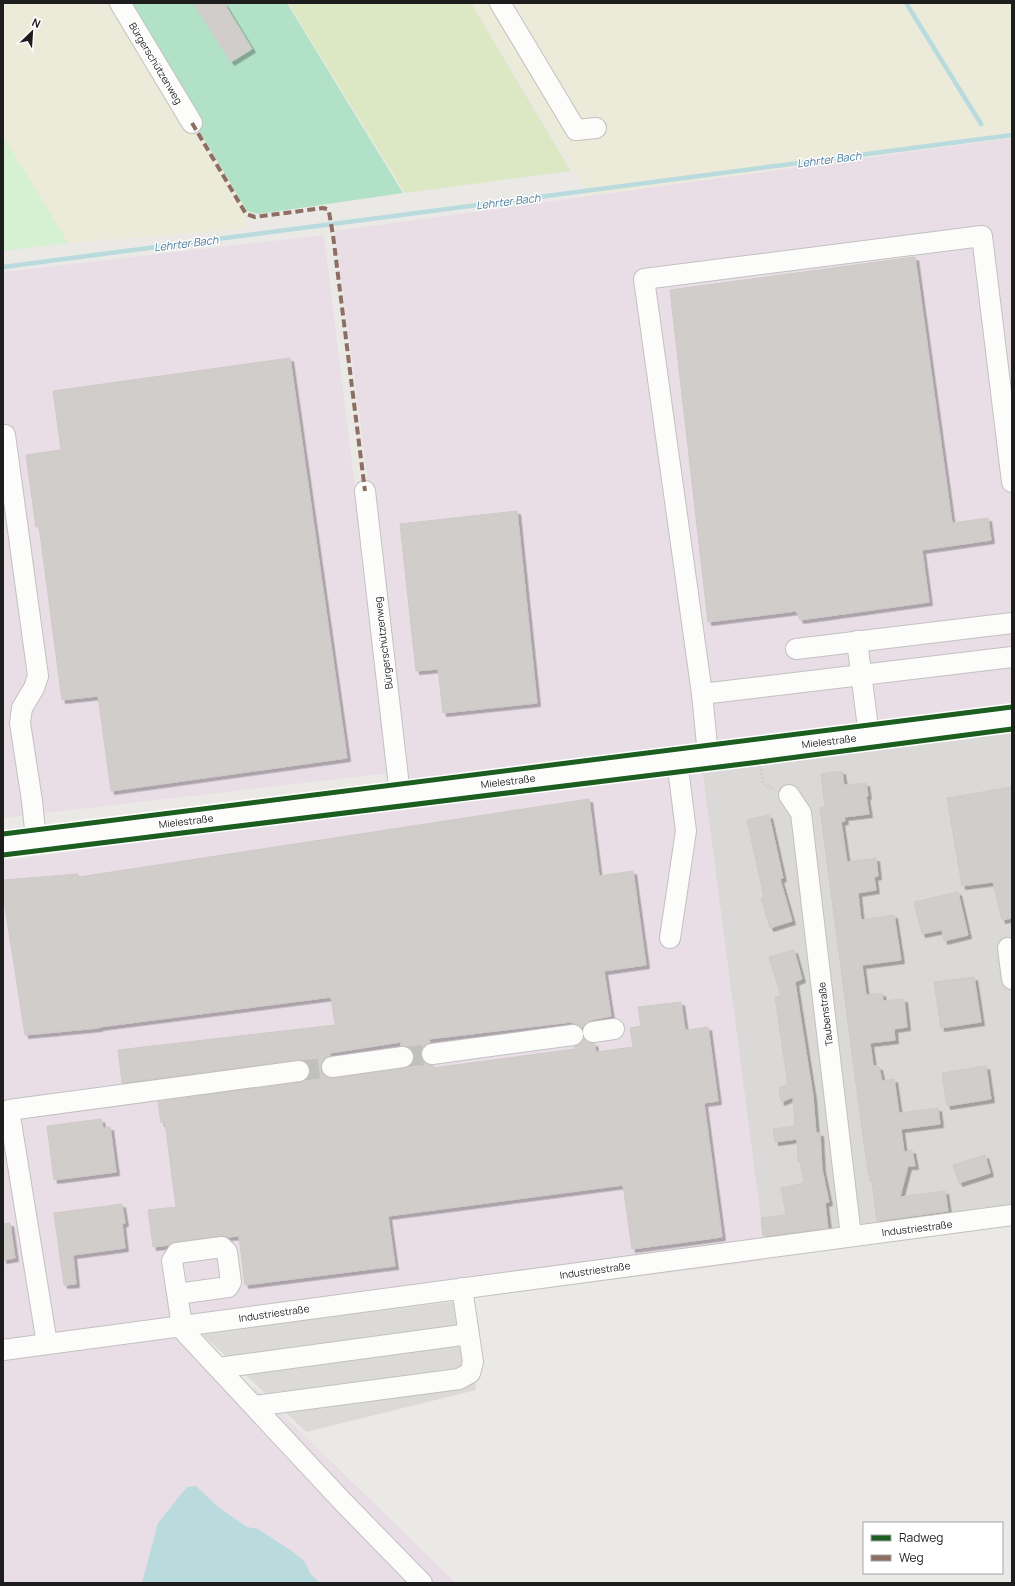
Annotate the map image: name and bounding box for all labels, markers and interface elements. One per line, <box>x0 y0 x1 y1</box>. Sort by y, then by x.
north arrow <box>12 12 52 52</box>
text: N <box>30 14 43 31</box>
street label: Bürgerschützenweg <box>126 19 186 107</box>
water label: Lehrter Bach <box>796 148 863 170</box>
water label: Lehrter Bach <box>475 190 542 212</box>
water label: Lehrter Bach <box>153 232 220 254</box>
street label: Bürgerschützenweg <box>370 596 396 690</box>
street label: Mielestraße <box>801 731 857 751</box>
street label: Mielestraße <box>480 771 536 791</box>
street label: Mielestraße <box>158 811 214 831</box>
street label: Taubenstraße <box>814 981 836 1047</box>
street label: Industriestraße <box>881 1217 953 1239</box>
street label: Industriestraße <box>559 1258 631 1282</box>
street label: Industriestraße <box>238 1301 310 1325</box>
legend <box>863 1522 1003 1574</box>
text: Radweg <box>899 1529 943 1546</box>
text: Weg <box>899 1549 924 1566</box>

